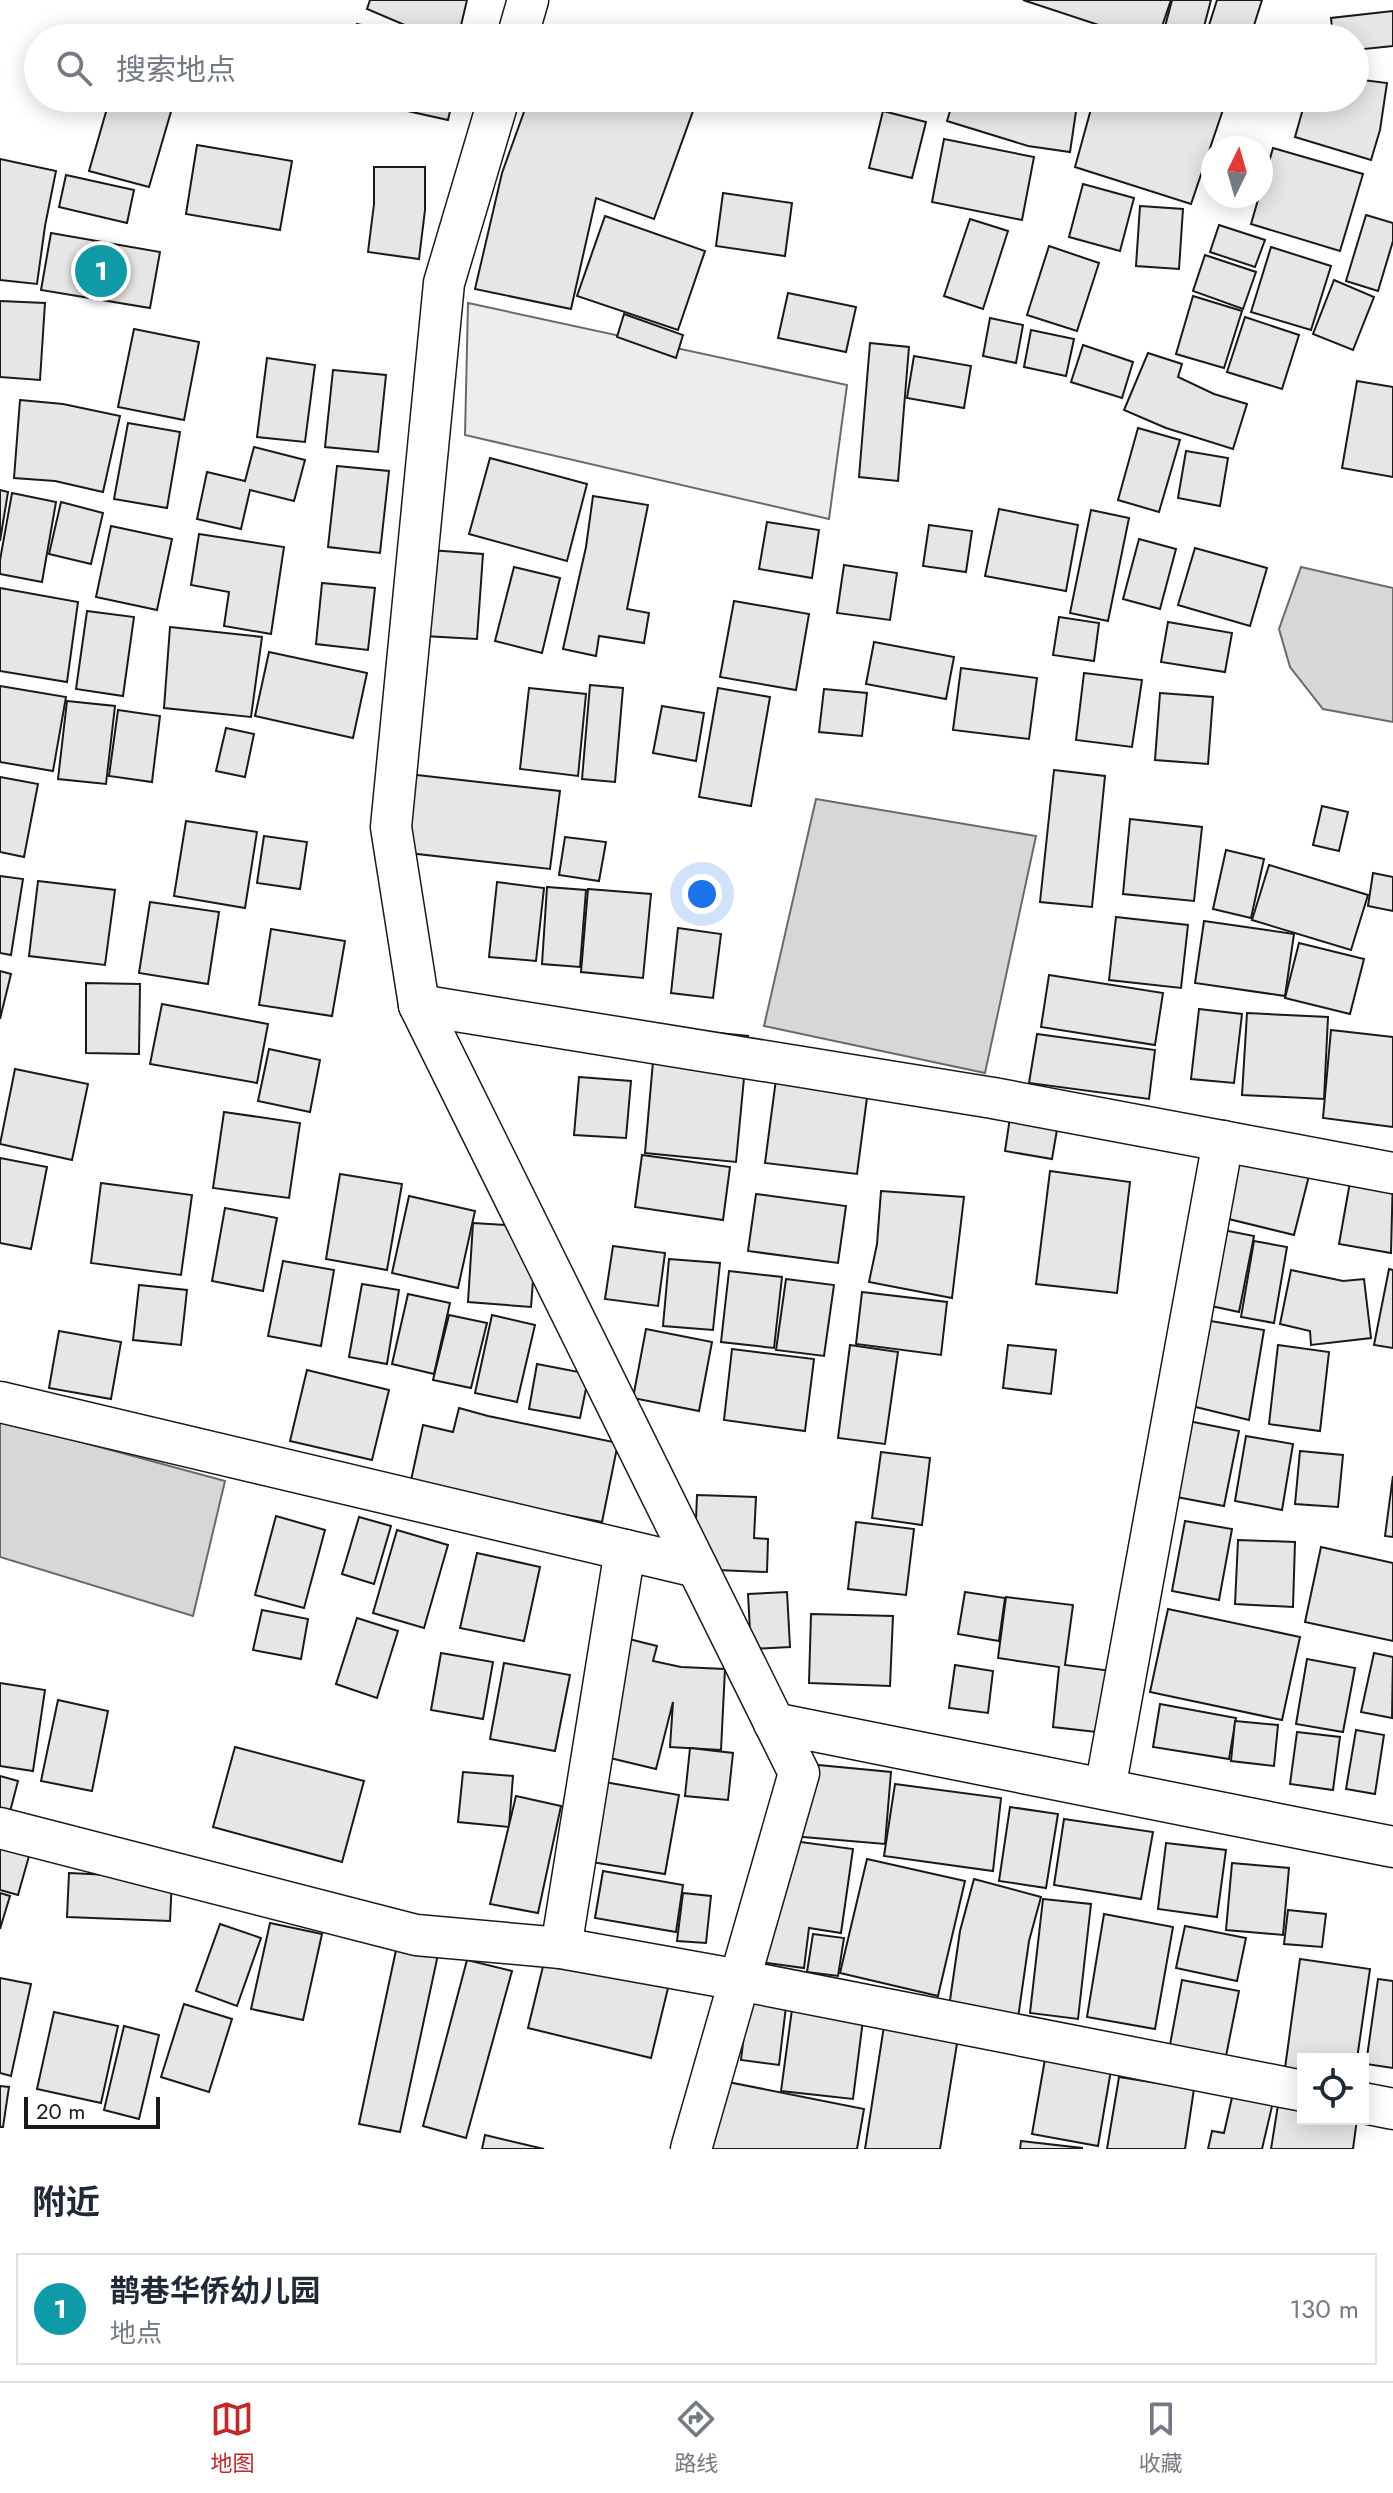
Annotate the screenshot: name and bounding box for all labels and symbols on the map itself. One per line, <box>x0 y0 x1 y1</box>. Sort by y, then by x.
north arrow <box>1201 136 1273 208</box>
pin: 1 <box>75 241 127 301</box>
your location <box>682 874 722 914</box>
scale bar <box>24 2093 160 2129</box>

